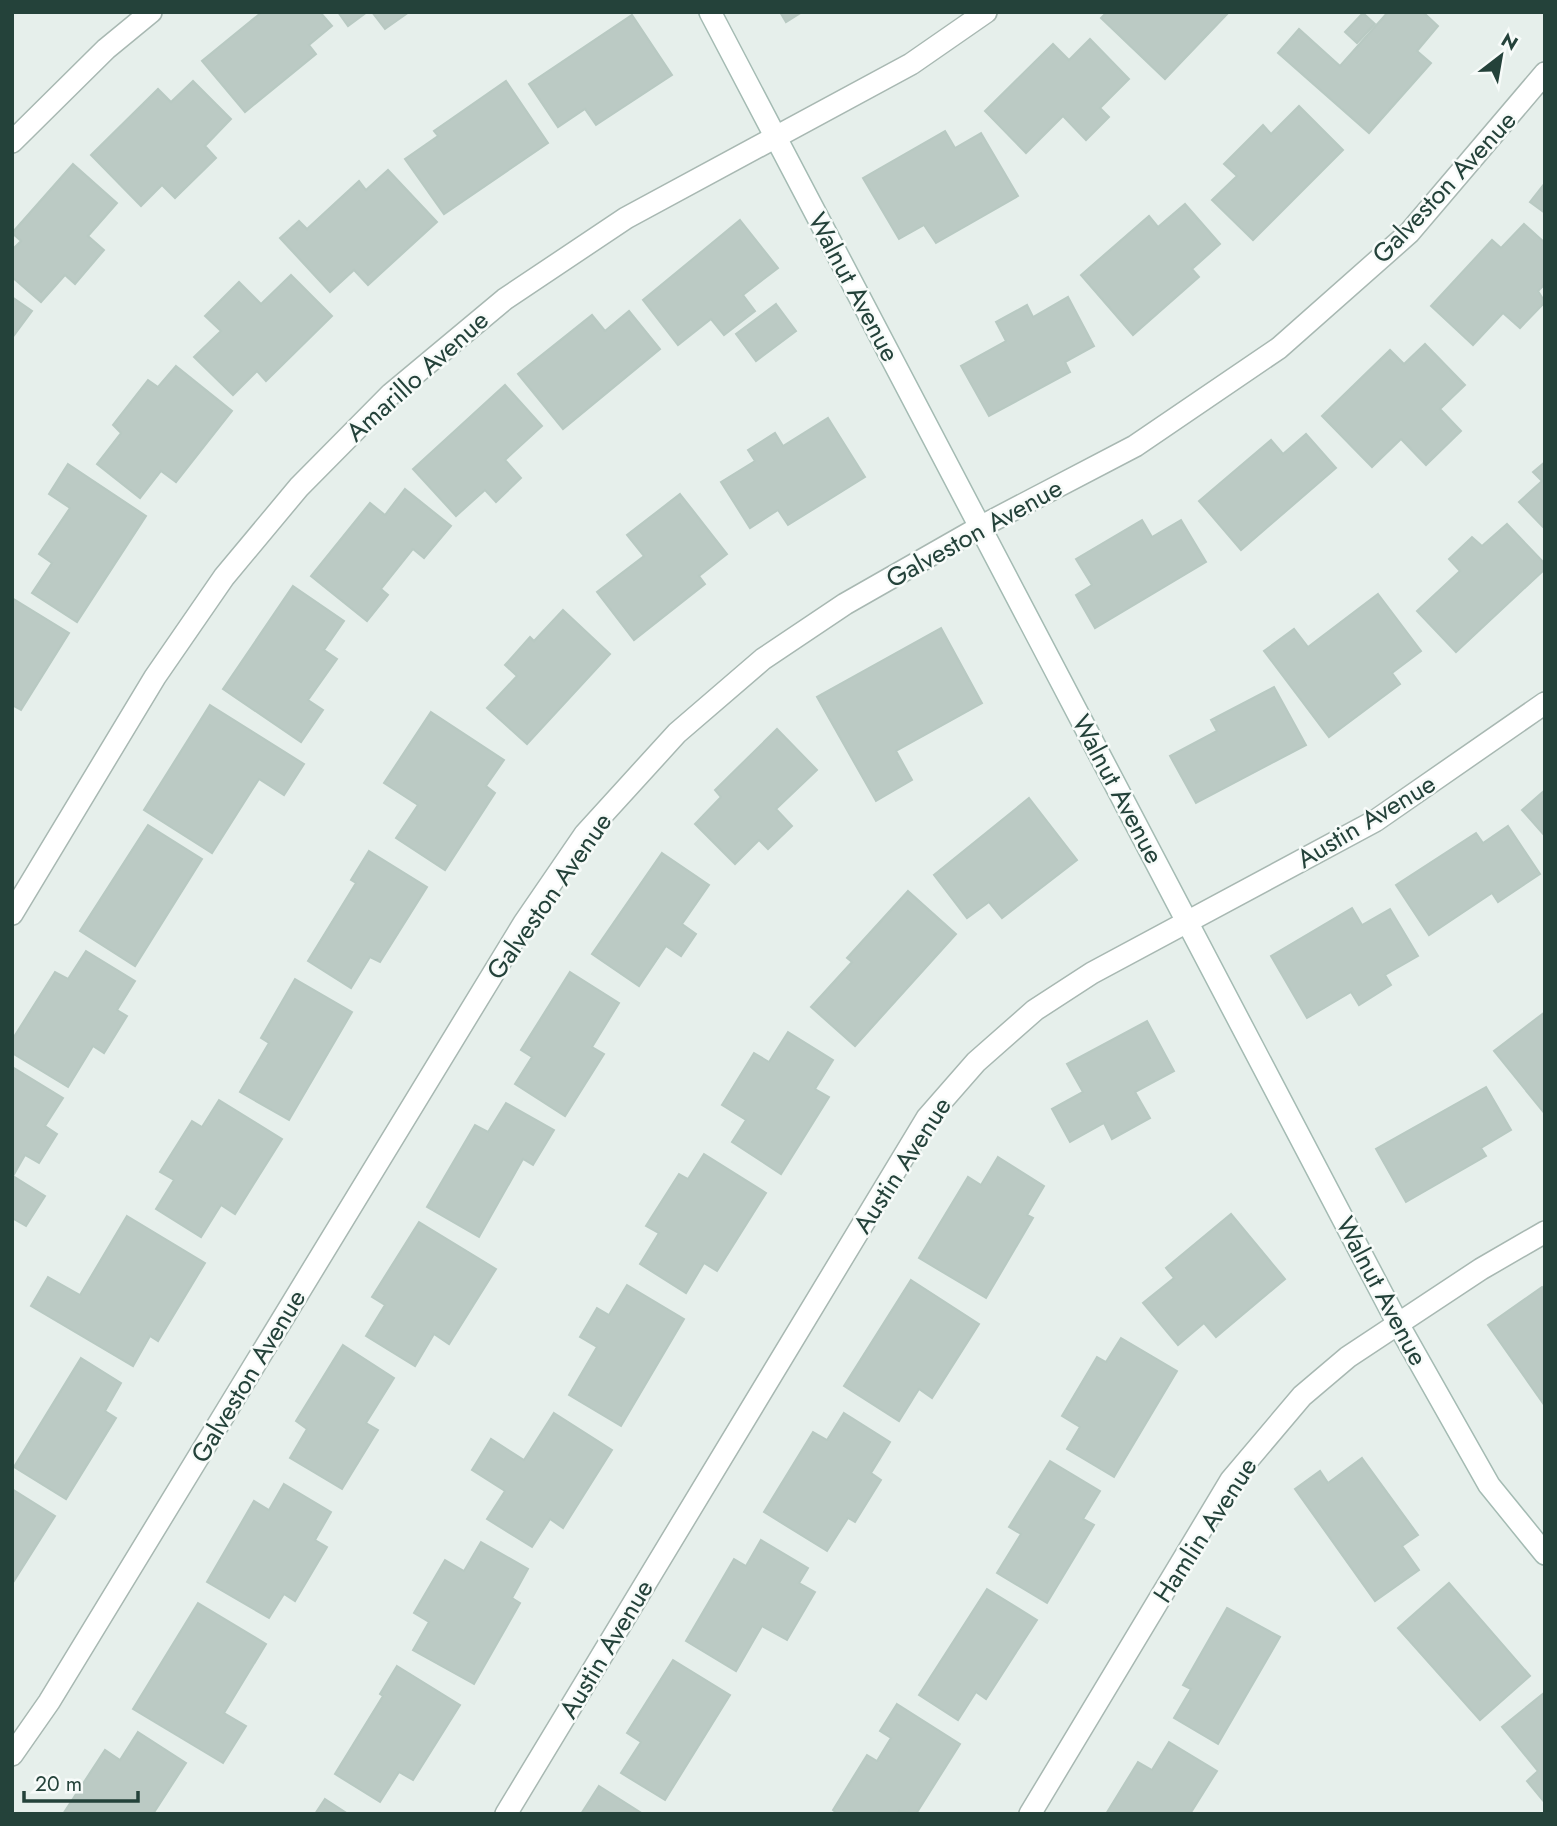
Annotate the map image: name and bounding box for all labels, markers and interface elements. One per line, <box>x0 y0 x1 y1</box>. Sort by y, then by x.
north arrow <box>1466 21 1536 91</box>
text: N <box>1496 26 1523 57</box>
street label: Galveston Avenue <box>1363 102 1525 272</box>
street label: Walnut Avenue <box>799 206 909 368</box>
street label: Amarillo Avenue <box>337 301 497 451</box>
street label: Galveston Avenue <box>879 469 1069 597</box>
street label: Walnut Avenue <box>1063 708 1173 870</box>
street label: Austin Avenue <box>1289 764 1443 878</box>
street label: Galveston Avenue <box>477 805 621 987</box>
street label: Austin Avenue <box>844 1089 960 1241</box>
street label: Walnut Avenue <box>1327 1210 1437 1372</box>
street label: Galveston Avenue <box>181 1282 315 1470</box>
street label: Hamlin Avenue <box>1144 1450 1266 1610</box>
street label: Austin Avenue <box>549 1572 663 1726</box>
scale bar <box>24 1759 138 1803</box>
text: 20 m <box>35 1769 82 1799</box>

